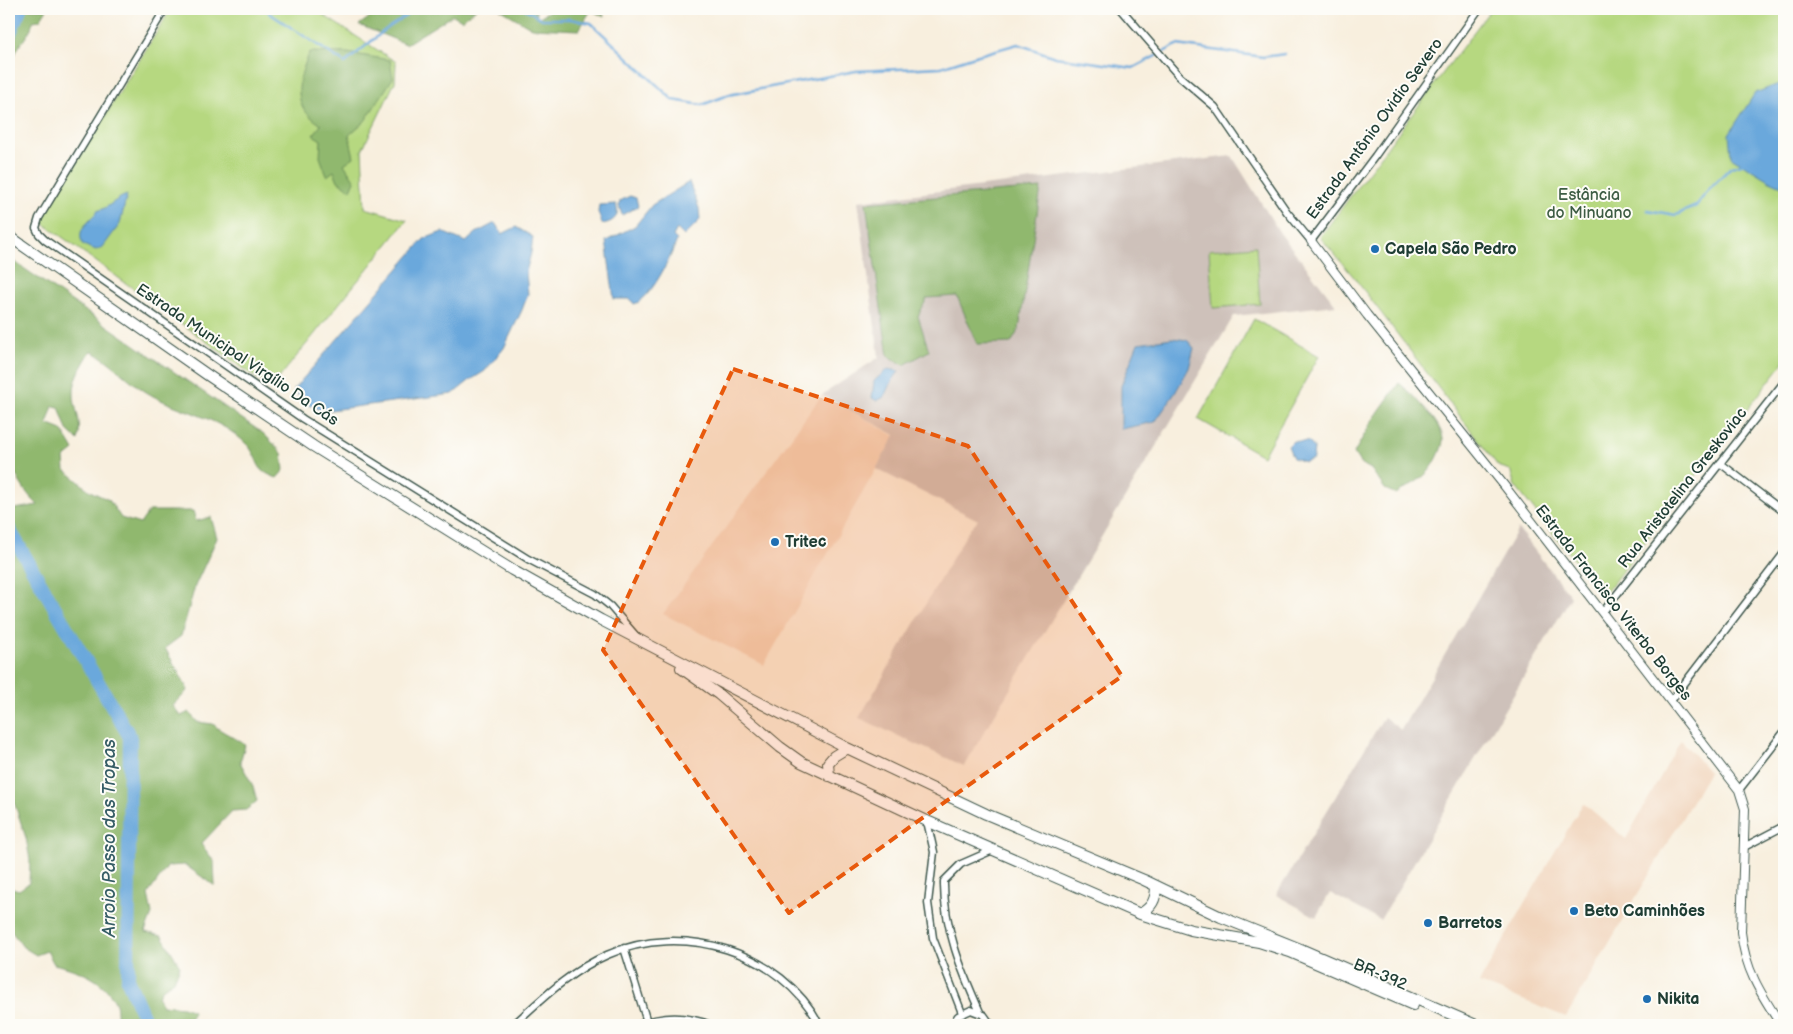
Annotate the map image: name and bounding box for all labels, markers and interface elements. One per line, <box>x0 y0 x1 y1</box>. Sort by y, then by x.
street label: Estrada Antônio Ovidio Severo <box>1303 35 1447 223</box>
park label: Estância do Minuano <box>1546 186 1632 223</box>
place label: Capela São Pedro <box>1385 240 1517 259</box>
marker: Capela São Pedro <box>1369 243 1381 255</box>
street label: Estrada Municipal Virgílio Da Cás <box>132 280 342 430</box>
street label: Rua Aristotelina Greskoviac <box>1614 404 1752 572</box>
street label: Estrada Francisco Viterbo Borges <box>1531 501 1695 705</box>
place label: Tritec <box>785 533 827 552</box>
marker: Tritec <box>769 536 781 548</box>
water label: Arroio Passo das Tropas <box>99 739 120 938</box>
place label: Beto Caminhões <box>1584 902 1705 921</box>
marker: Beto Caminhões <box>1568 905 1580 917</box>
place label: Barretos <box>1438 914 1502 933</box>
marker: Barretos <box>1422 917 1434 929</box>
street label: BR-392 <box>1350 955 1410 995</box>
place label: Nikita <box>1657 990 1700 1009</box>
marker: Nikita <box>1641 993 1653 1005</box>

